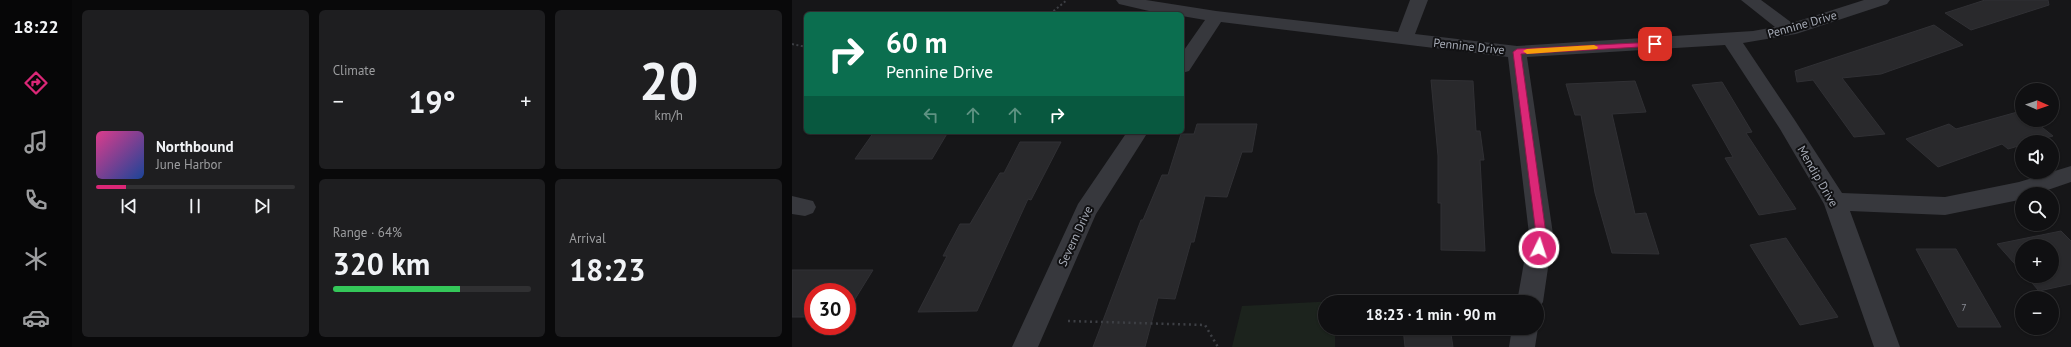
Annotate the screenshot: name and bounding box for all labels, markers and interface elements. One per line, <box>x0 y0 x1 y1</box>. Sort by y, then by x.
street label: Pennine Drive <box>1766 7 1838 41</box>
text: 18:22 <box>13 15 59 38</box>
text: 60 m <box>886 24 947 61</box>
pin <box>1638 27 1672 61</box>
icon: right <box>820 28 872 80</box>
icon: arrive <box>1644 33 1666 55</box>
street label: Pennine Drive <box>1433 35 1505 57</box>
text: 20 <box>639 47 698 114</box>
text: Pennine Drive <box>886 60 993 83</box>
text: Climate <box>333 62 375 79</box>
icon: directions <box>22 69 50 97</box>
text: 19° <box>408 82 456 121</box>
north arrow <box>2015 83 2059 127</box>
map controls <box>2015 83 2059 335</box>
text: − <box>333 87 344 115</box>
text: + <box>520 87 531 115</box>
icon: left <box>920 104 942 126</box>
icon: ahead <box>962 104 984 126</box>
icon: ahead <box>1004 104 1026 126</box>
icon: right <box>1046 104 1068 126</box>
text: km/h <box>654 107 683 124</box>
icon: music <box>22 128 50 156</box>
button: sound <box>2015 135 2059 179</box>
text: Northbound <box>156 137 233 156</box>
street label: Mendip Drive <box>1794 143 1842 209</box>
text: June Harbor <box>156 156 222 173</box>
icon: phone <box>22 186 50 214</box>
button: search <box>2015 187 2059 231</box>
icon: previous <box>118 195 140 217</box>
icon: pause <box>184 195 206 217</box>
icon: next <box>251 195 273 217</box>
street label: Severn Drive <box>1055 204 1095 268</box>
text: Range · 64% <box>333 224 402 241</box>
position arrow <box>1518 227 1560 269</box>
text: Arrival <box>569 230 606 247</box>
button: + <box>2015 239 2059 283</box>
text: 320 km <box>333 244 430 283</box>
icon: climate <box>22 245 50 273</box>
text: 18:23 <box>569 250 645 289</box>
speed limit sign: 30 <box>804 283 856 335</box>
button: − <box>2015 291 2059 335</box>
house number: 7 <box>1961 301 1967 314</box>
icon: car <box>22 304 50 332</box>
text: 18:23 · 1 min · 90 m <box>1366 305 1496 324</box>

